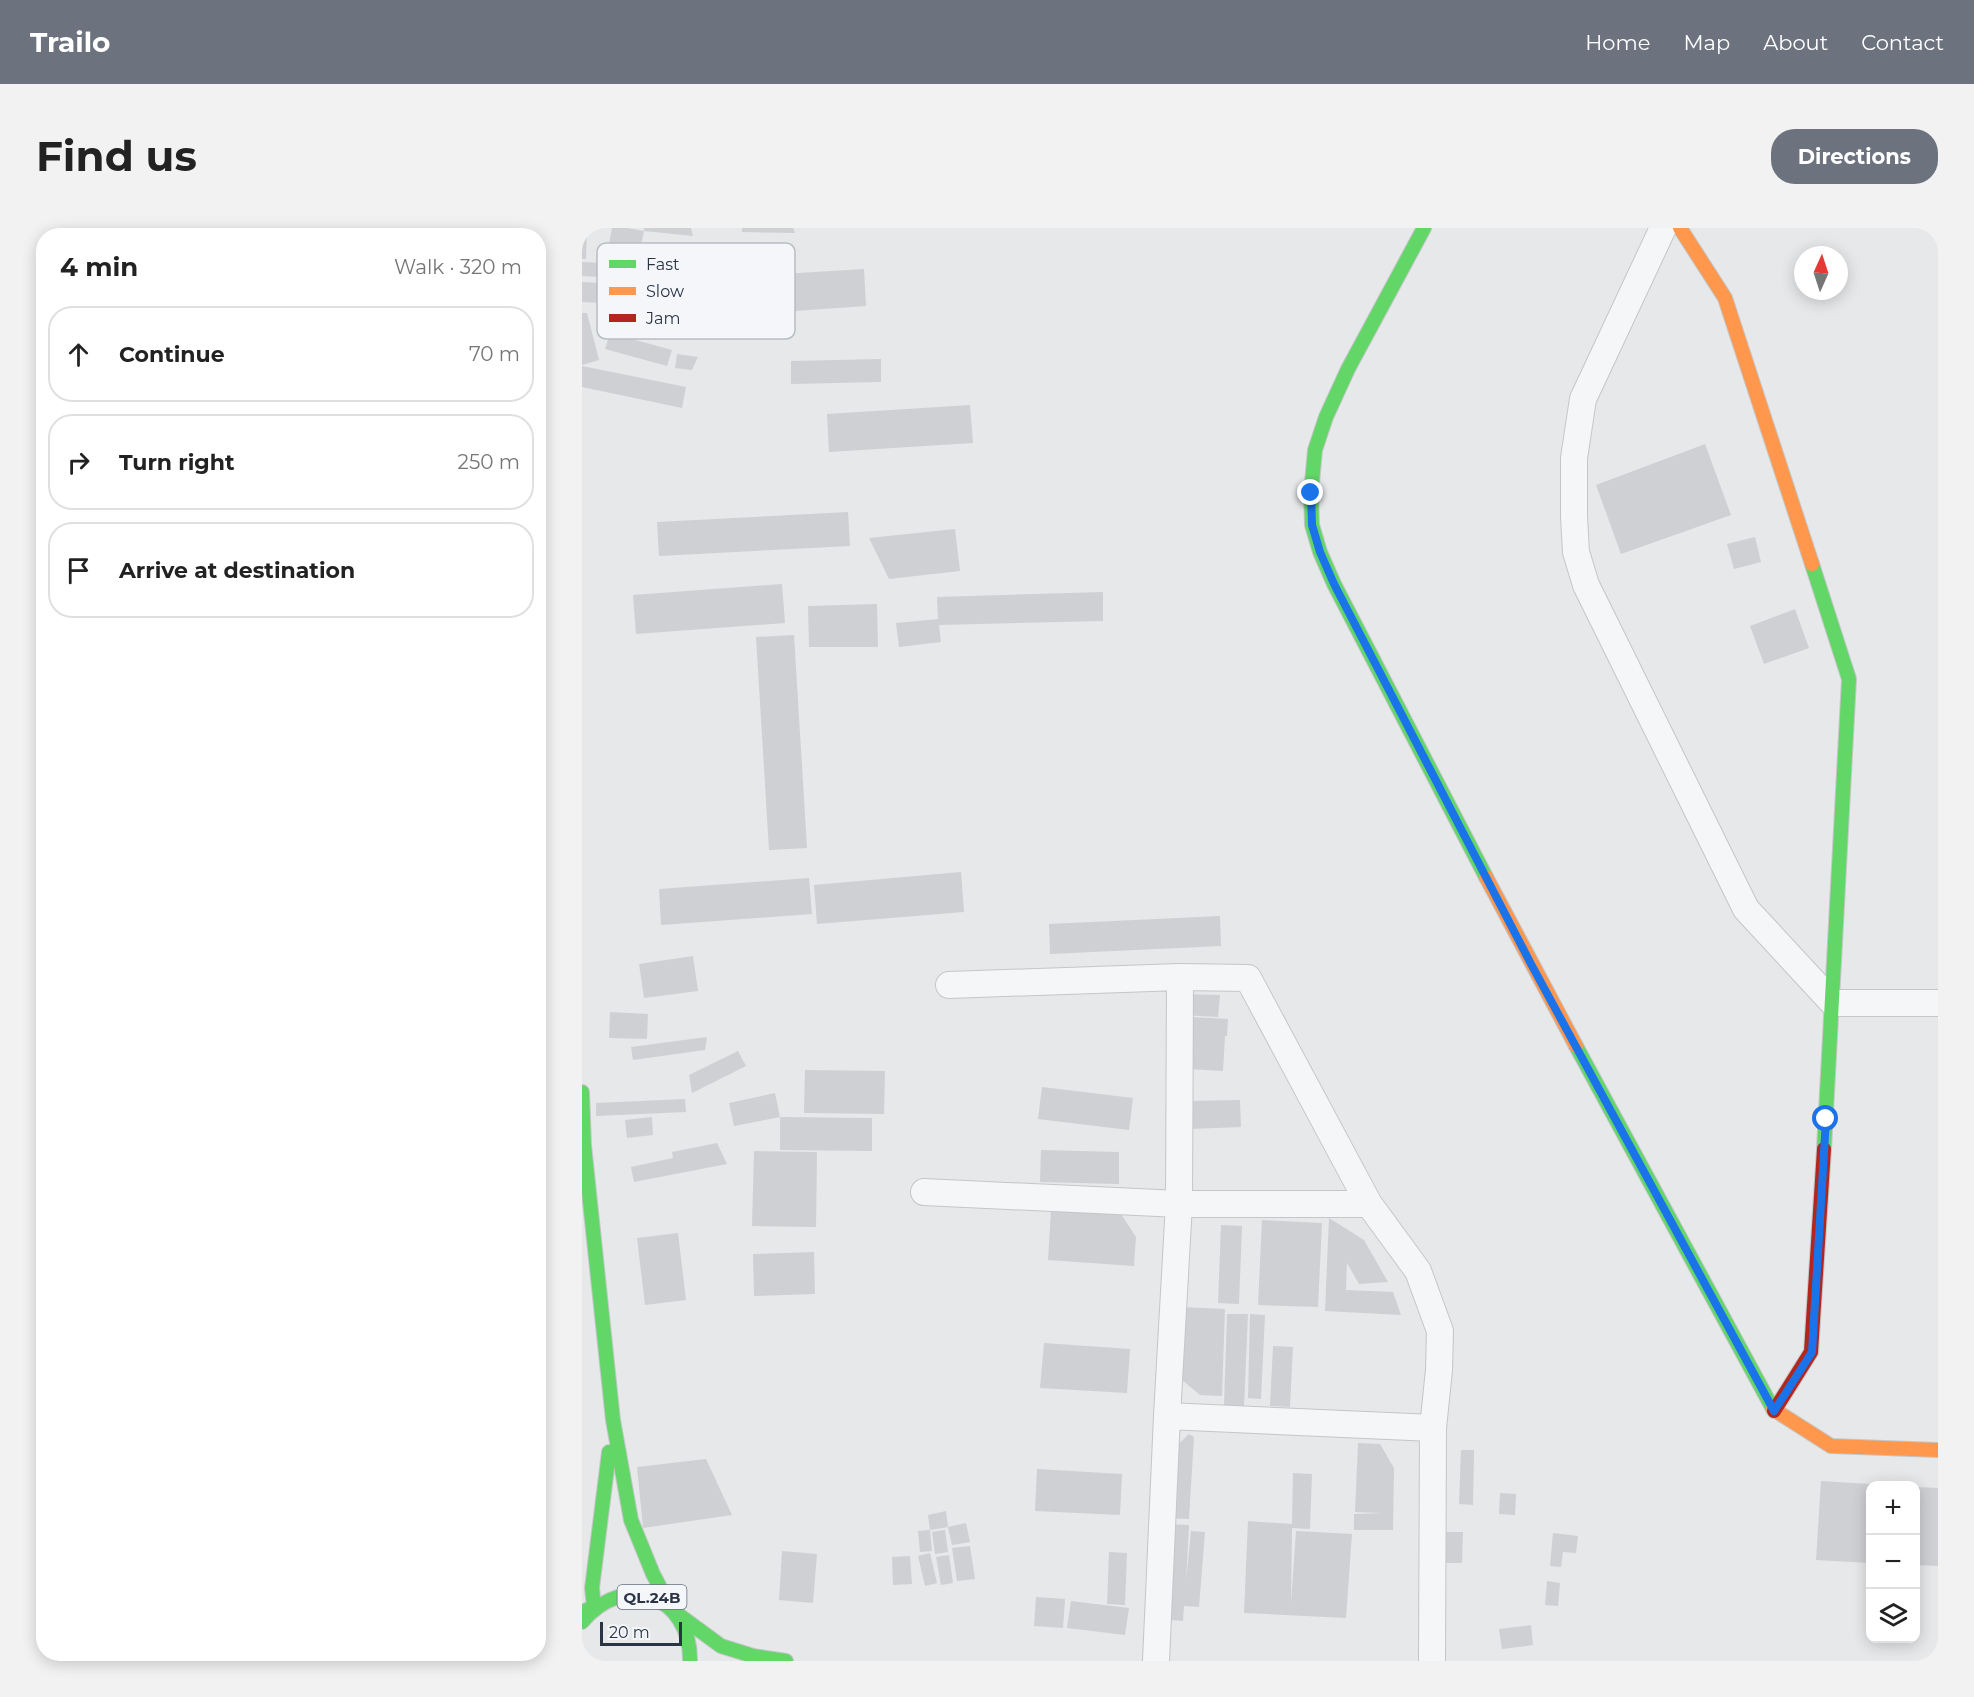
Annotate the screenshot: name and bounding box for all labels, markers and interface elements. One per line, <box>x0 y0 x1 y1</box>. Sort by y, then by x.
text: Trailo <box>30 25 110 59</box>
text: Home <box>1585 30 1650 55</box>
text: Map <box>1683 30 1730 55</box>
text: About <box>1763 30 1828 55</box>
text: Contact <box>1861 30 1944 55</box>
button: Directions <box>1771 129 1938 184</box>
text: Find us <box>36 130 197 182</box>
legend <box>597 243 795 339</box>
north arrow <box>1794 246 1848 300</box>
text: 4 min <box>60 251 138 283</box>
text: Walk · 320 m <box>394 255 522 279</box>
text: Fast <box>646 255 680 274</box>
text: Slow <box>646 282 684 301</box>
text: Jam <box>645 309 680 328</box>
icon: ahead <box>62 338 95 371</box>
text: Continue <box>119 341 225 368</box>
text: 70 m <box>469 342 520 366</box>
icon: right <box>62 446 95 479</box>
text: Turn right <box>119 449 234 476</box>
text: 250 m <box>458 450 520 474</box>
route end <box>1297 479 1323 505</box>
icon: arrive <box>62 554 95 587</box>
text: Arrive at destination <box>119 557 355 584</box>
route start <box>1812 1105 1838 1131</box>
map controls <box>1866 1481 1920 1643</box>
button: + <box>1866 1481 1920 1535</box>
button: − <box>1866 1535 1920 1589</box>
road number: QL.24B <box>618 1585 686 1609</box>
button: layers <box>1866 1589 1920 1643</box>
scale bar <box>600 1619 682 1646</box>
text: 20 m <box>609 1623 650 1642</box>

